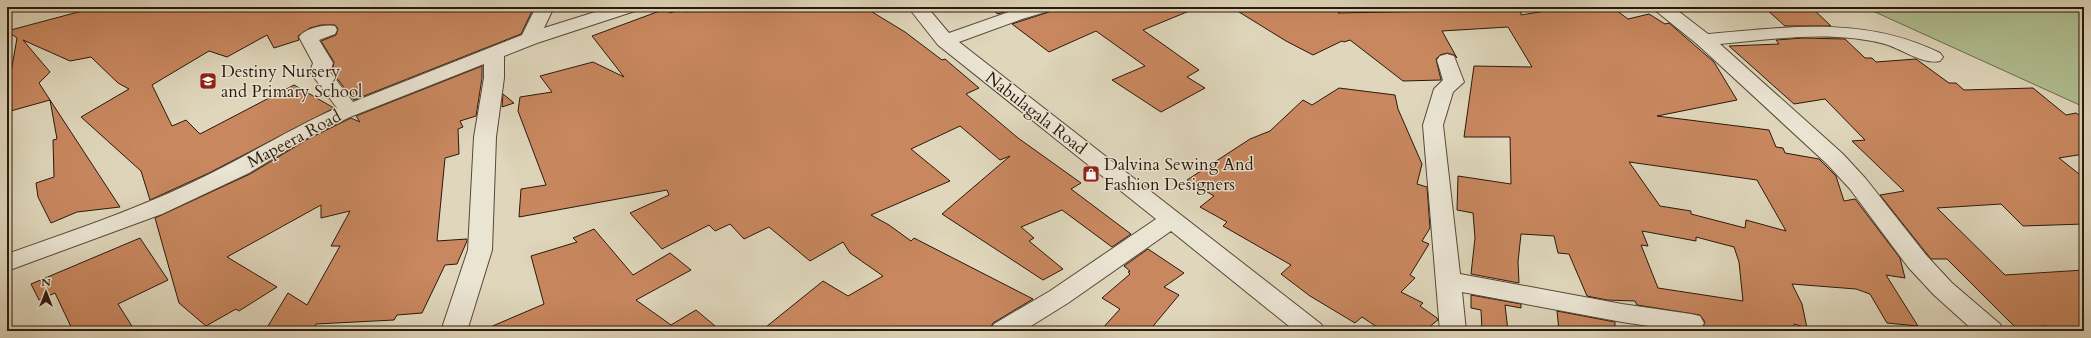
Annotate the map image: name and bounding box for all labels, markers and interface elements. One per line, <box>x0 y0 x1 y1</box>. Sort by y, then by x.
place label: Destiny Nursery and Primary School <box>221 60 363 103</box>
street label: Nabulagala Road <box>981 66 1091 160</box>
school or university icon: Destiny Nursery and Primary School <box>198 71 218 91</box>
street label: Mapeera Road <box>243 105 345 173</box>
place label: Dalvina Sewing And Fashion Designers <box>1104 153 1254 196</box>
shop icon: Dalvina Sewing And Fashion Designers <box>1081 164 1101 184</box>
north arrow <box>26 272 66 312</box>
text: N <box>41 275 51 290</box>

